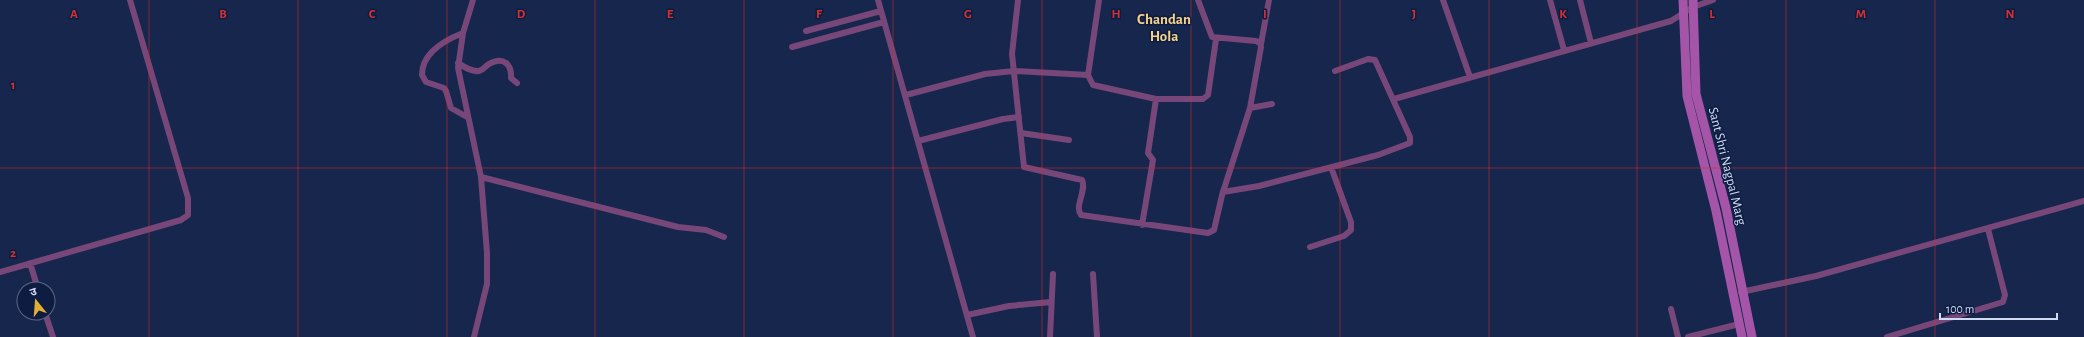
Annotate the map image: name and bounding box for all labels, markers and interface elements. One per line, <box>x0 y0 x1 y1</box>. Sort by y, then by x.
text: A <box>70 8 78 21</box>
text: B <box>219 8 227 21</box>
text: C <box>369 8 376 21</box>
text: D <box>517 8 526 21</box>
text: E <box>667 8 674 21</box>
text: F <box>816 8 823 21</box>
text: G <box>964 8 972 21</box>
text: H <box>1111 8 1121 21</box>
text: I <box>1263 8 1267 21</box>
text: J <box>1412 8 1416 21</box>
text: K <box>1559 8 1567 21</box>
text: L <box>1709 8 1715 21</box>
text: M <box>1856 8 1866 21</box>
text: N <box>2005 8 2015 21</box>
district label: Chandan Hola <box>1137 12 1191 44</box>
text: 1 <box>11 79 15 92</box>
street label: Sant Shri Nagpal Marg <box>1706 106 1748 227</box>
text: 2 <box>10 247 16 260</box>
north arrow <box>16 281 56 321</box>
text: उ <box>29 286 38 298</box>
scale bar <box>1940 295 2057 321</box>
text: 100 m <box>1946 303 1974 315</box>

